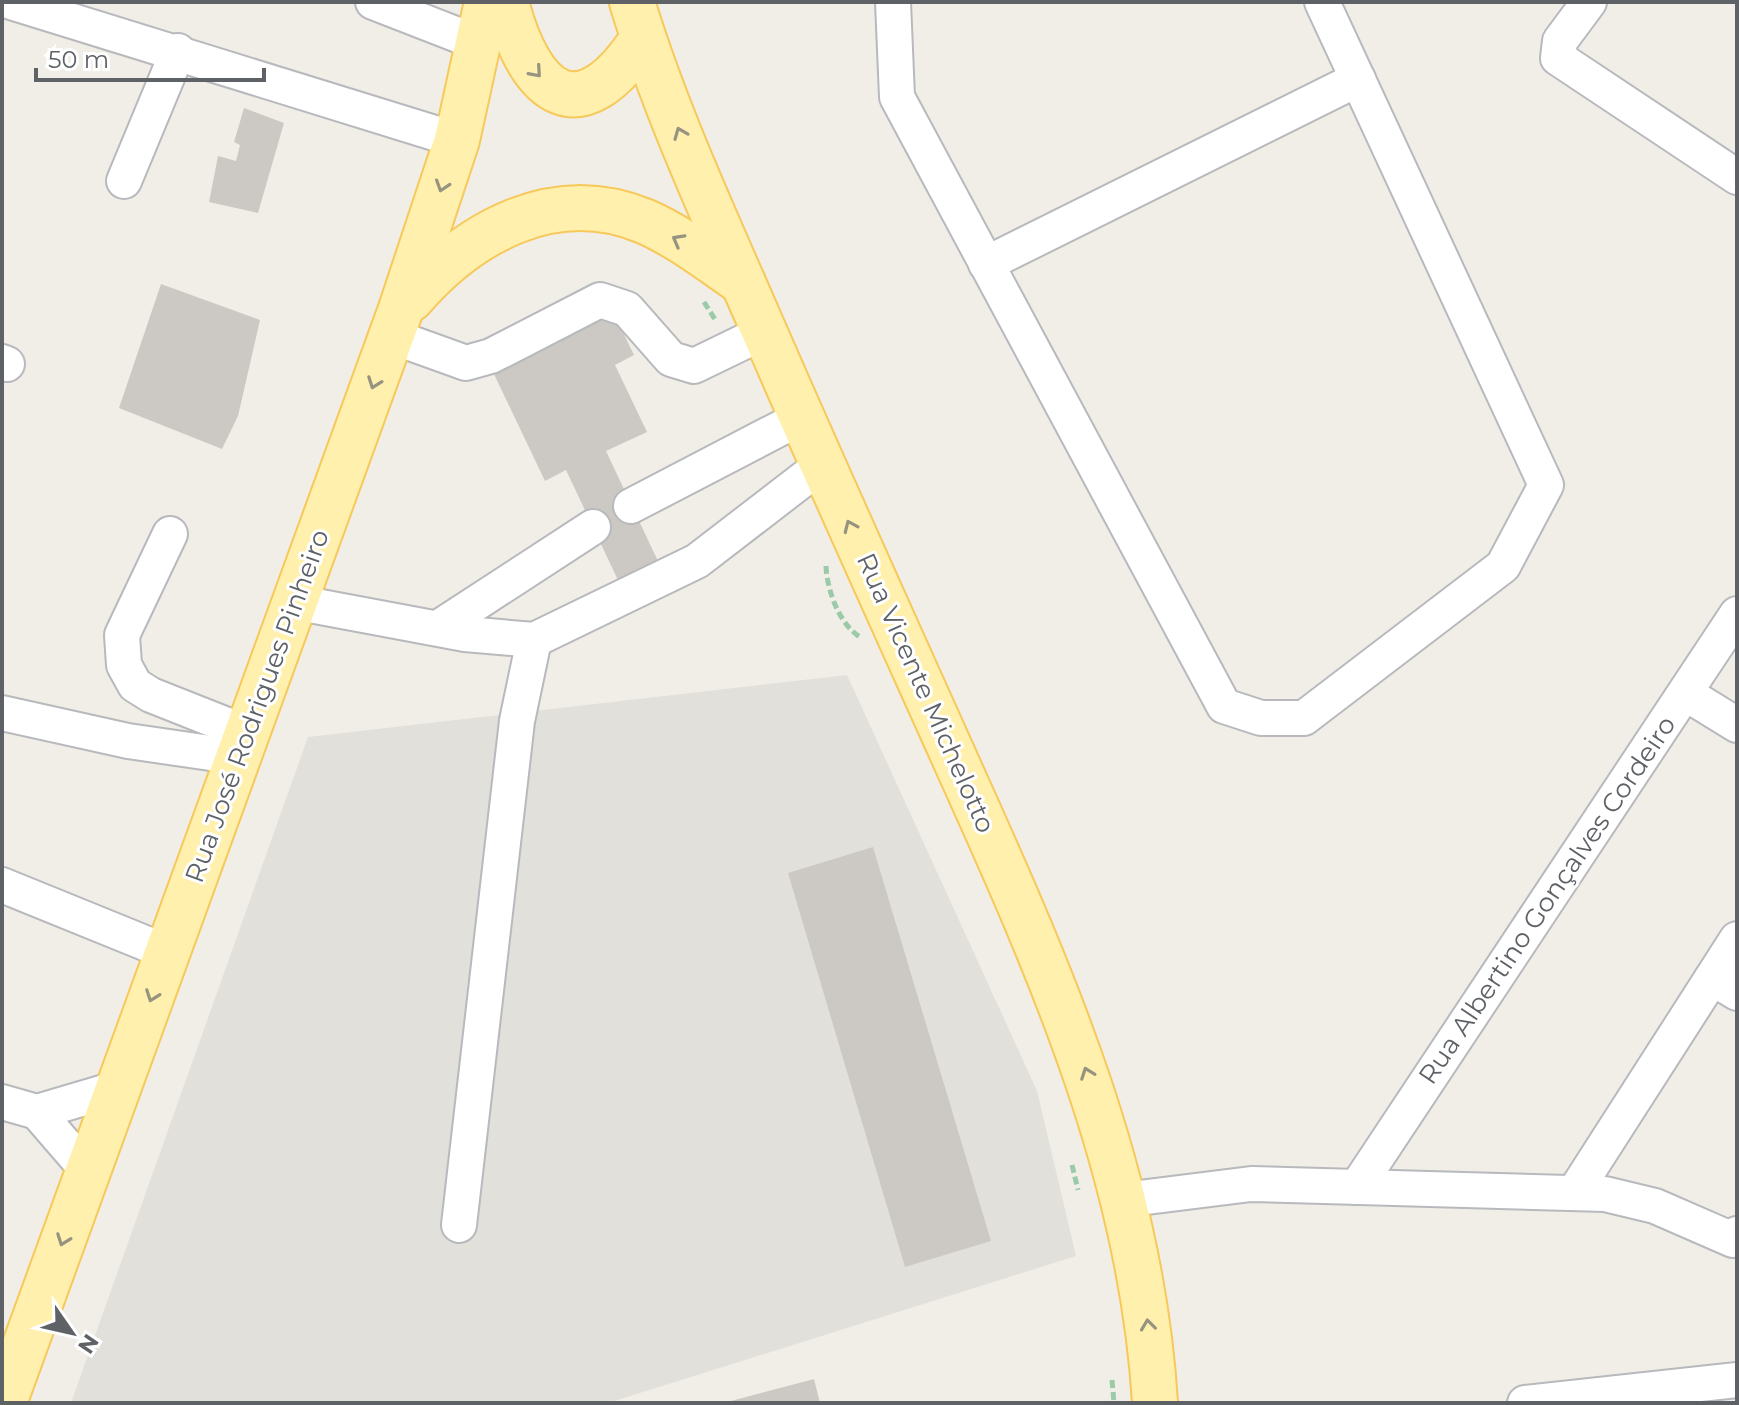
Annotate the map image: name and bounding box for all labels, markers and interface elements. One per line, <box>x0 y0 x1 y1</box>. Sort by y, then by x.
scale bar <box>36 32 264 82</box>
text: 50 m <box>48 45 109 74</box>
one-way arrow <box>526 63 541 78</box>
one-way arrow <box>673 127 690 141</box>
one-way arrow <box>435 179 451 193</box>
one-way arrow <box>672 234 686 250</box>
one-way arrow <box>367 375 384 389</box>
one-way arrow <box>844 520 860 534</box>
street label: Rua José Rodrigues Pinheiro <box>178 525 336 887</box>
street label: Rua Vicente Michelotto <box>850 548 1002 838</box>
street label: Rua Albertino Gonçalves Cordeiro <box>1411 710 1683 1090</box>
one-way arrow <box>145 988 161 1002</box>
one-way arrow <box>1080 1067 1097 1081</box>
one-way arrow <box>56 1232 72 1246</box>
north arrow <box>32 1293 112 1373</box>
one-way arrow <box>1139 1319 1156 1332</box>
text: N <box>72 1329 104 1359</box>

